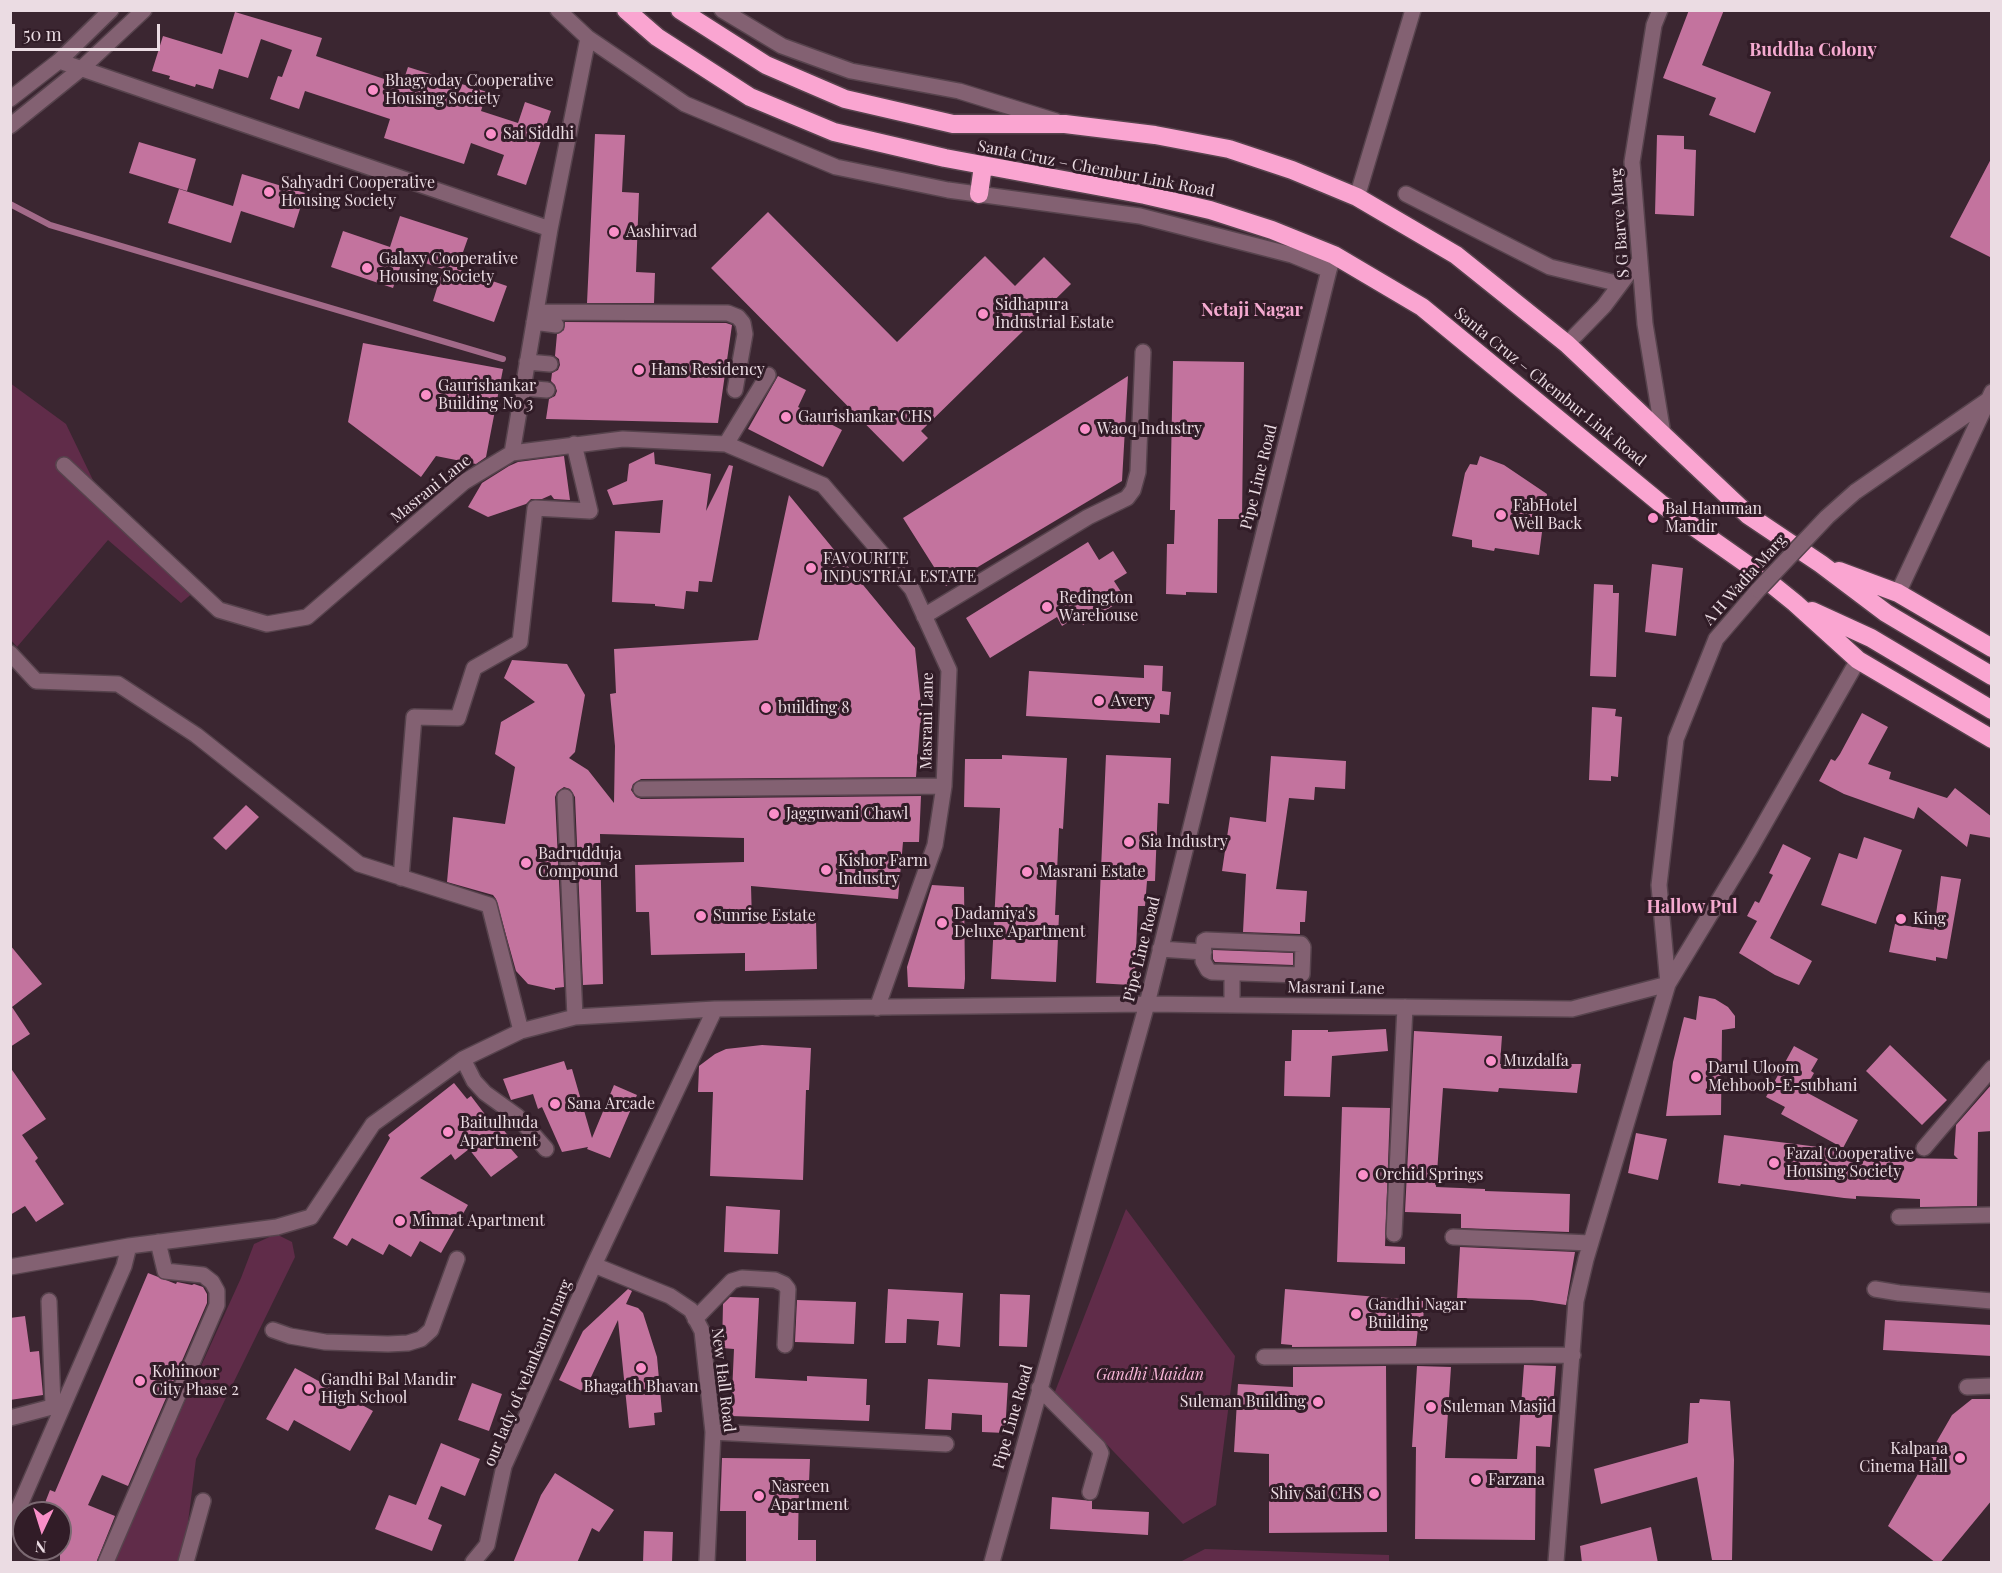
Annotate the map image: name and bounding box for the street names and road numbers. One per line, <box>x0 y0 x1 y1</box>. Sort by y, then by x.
street label: Santa Cruz – Chembur Link Road <box>976 137 1216 201</box>
street label: S G Barve Marg <box>1607 167 1633 279</box>
street label: Santa Cruz – Chembur Link Road <box>1450 304 1650 470</box>
street label: Pipe Line Road <box>1237 422 1281 532</box>
street label: Masrani Lane <box>387 451 475 527</box>
street label: A H Wadia Marg <box>1699 531 1791 629</box>
street label: Masrani Lane <box>917 672 937 770</box>
street label: Pipe Line Road <box>1120 894 1164 1004</box>
street label: Masrani Lane <box>1287 978 1385 998</box>
street label: our lady of velankanni marg <box>480 1277 576 1469</box>
street label: New Hall Road <box>707 1327 739 1433</box>
street label: Pipe Line Road <box>989 1363 1037 1471</box>

